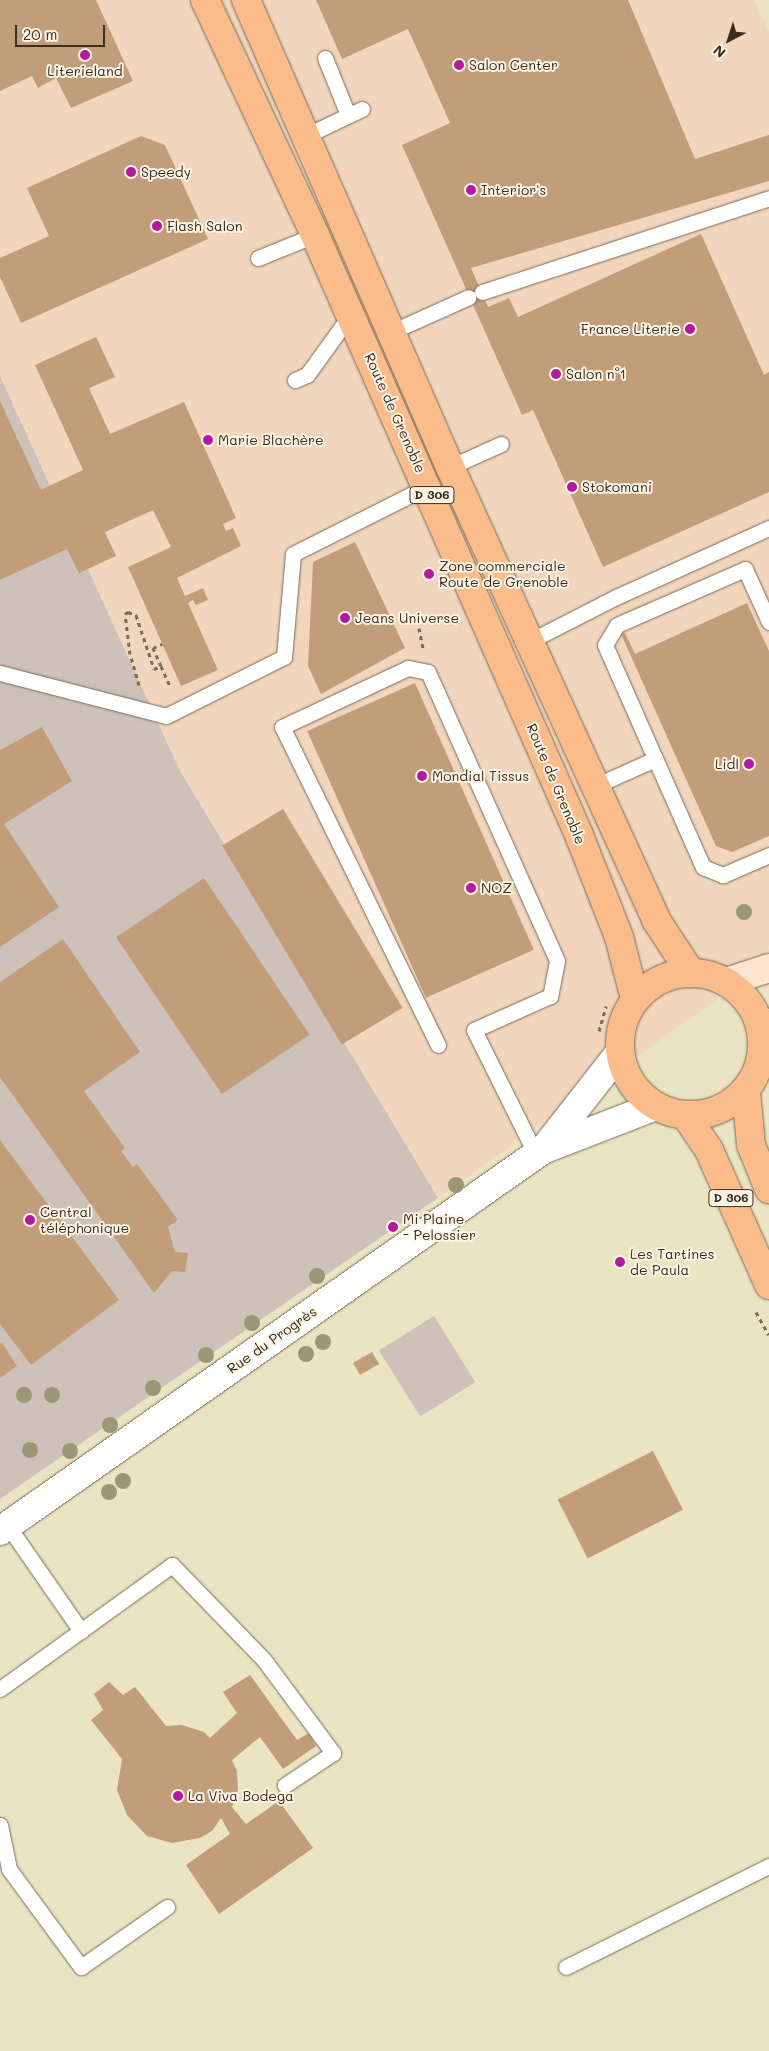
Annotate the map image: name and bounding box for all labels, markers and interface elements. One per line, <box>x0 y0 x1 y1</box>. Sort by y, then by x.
scale bar <box>18 15 108 47</box>
north arrow <box>704 15 754 65</box>
text: 20 m <box>23 24 57 44</box>
text: N <box>709 41 729 63</box>
marker: Literieland <box>79 49 91 61</box>
place label: Salon Center <box>469 57 558 73</box>
marker: Salon Center <box>453 59 465 71</box>
place label: Literieland <box>47 63 123 79</box>
place label: Speedy <box>141 164 191 180</box>
marker: Speedy <box>125 166 137 178</box>
place label: Interior's <box>481 182 546 198</box>
marker: Interior's <box>465 184 477 196</box>
place label: Flash Salon <box>167 218 242 234</box>
marker: Flash Salon <box>151 220 163 232</box>
place label: France Literie <box>581 321 680 337</box>
marker: France Literie <box>684 323 696 335</box>
street label: Route de Grenoble <box>361 350 429 476</box>
place label: Salon n°1 <box>566 366 626 382</box>
marker: Salon n°1 <box>550 368 562 380</box>
place label: Marie Blachère <box>218 432 324 448</box>
marker: Marie Blachère <box>202 434 214 446</box>
place label: Stokomani <box>582 479 652 495</box>
marker: Stokomani <box>566 481 578 493</box>
road number: D 306 <box>408 486 456 504</box>
place label: Zone commerciale Route de Grenoble <box>439 558 568 590</box>
marker: Zone commerciale Route de Grenoble <box>423 568 435 580</box>
place label: Jeans Universe <box>355 610 459 626</box>
marker: Jeans Universe <box>339 612 351 624</box>
street label: Route de Grenoble <box>523 721 589 847</box>
place label: Lidl <box>715 756 739 772</box>
marker: Lidl <box>743 758 755 770</box>
place label: Mondial Tissus <box>432 768 529 784</box>
marker: Mondial Tissus <box>416 770 428 782</box>
place label: NOZ <box>481 880 512 896</box>
marker: NOZ <box>465 882 477 894</box>
road number: D 306 <box>707 1188 755 1208</box>
place label: Central téléphonique <box>40 1204 129 1236</box>
place label: Mi Plaine - Pelossier <box>403 1211 476 1244</box>
marker: Central téléphonique <box>24 1214 36 1226</box>
marker: Mi Plaine - Pelossier <box>387 1221 399 1233</box>
place label: Les Tartines de Paula <box>630 1246 715 1278</box>
marker: Les Tartines de Paula <box>614 1256 626 1268</box>
street label: Rue du Progrès <box>224 1303 320 1377</box>
place label: La Viva Bodega <box>188 1788 294 1804</box>
marker: La Viva Bodega <box>172 1790 184 1802</box>

